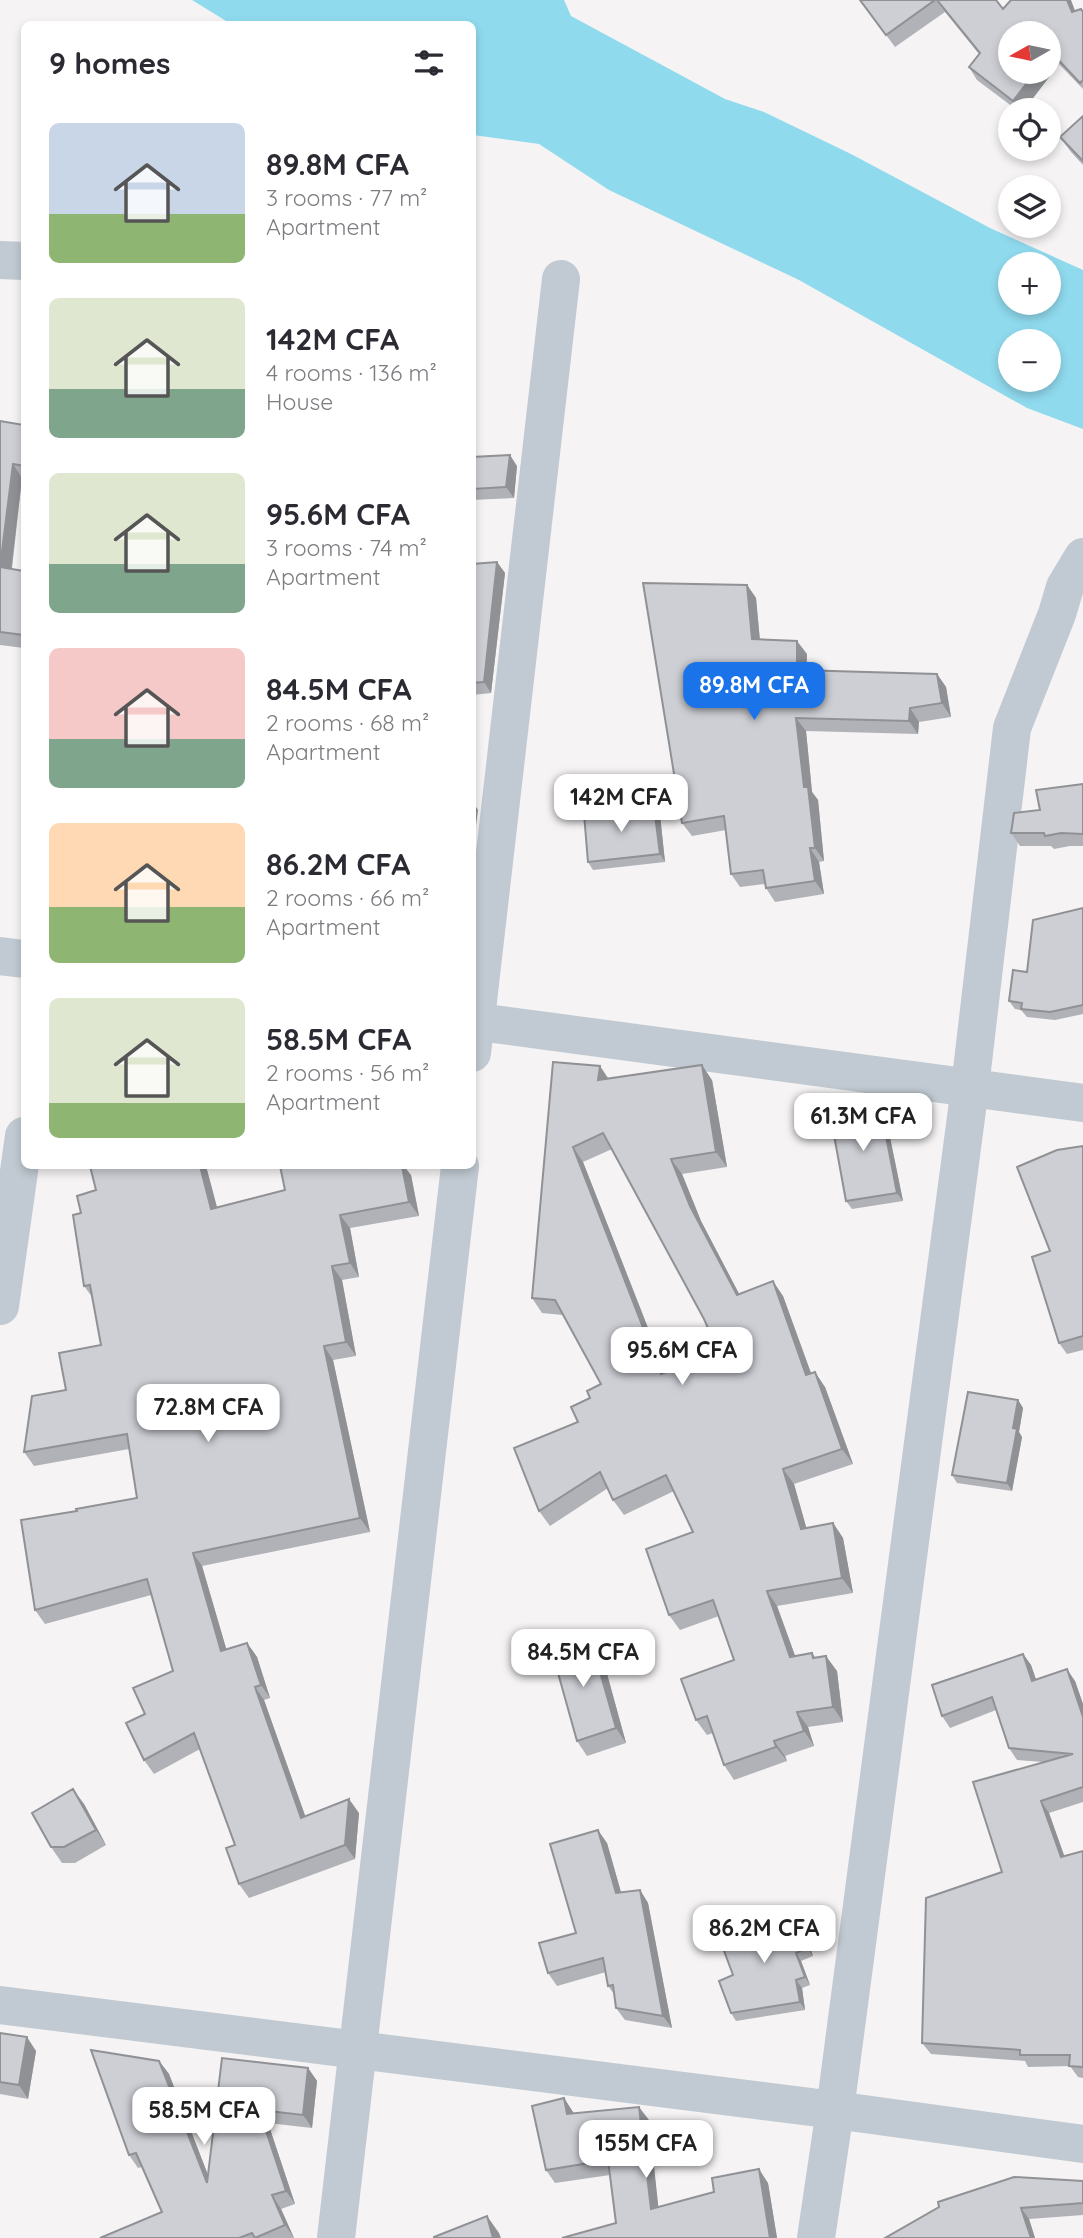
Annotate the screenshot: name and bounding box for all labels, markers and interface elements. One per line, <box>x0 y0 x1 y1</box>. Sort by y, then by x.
north arrow <box>998 21 1060 84</box>
map controls <box>998 21 1061 392</box>
text: 9 homes <box>49 44 171 82</box>
icon: filters <box>410 44 448 82</box>
button: locate <box>998 98 1061 161</box>
text: 89.8M CFA <box>266 145 409 183</box>
icon: home <box>105 151 189 235</box>
button: layers <box>998 175 1061 238</box>
text: 3 rooms · 77 m² <box>266 183 427 212</box>
text: Apartment <box>266 212 380 241</box>
button: + <box>998 252 1061 315</box>
text: 142M CFA <box>266 320 399 358</box>
icon: home <box>105 326 189 410</box>
button: − <box>998 329 1061 392</box>
text: 4 rooms · 136 m² <box>266 358 437 387</box>
text: House <box>266 387 333 416</box>
text: 95.6M CFA <box>266 495 410 533</box>
icon: home <box>105 501 189 585</box>
text: 3 rooms · 74 m² <box>266 533 427 562</box>
text: Apartment <box>266 562 380 591</box>
pin: 89.8M CFA <box>674 662 834 722</box>
text: 84.5M CFA <box>266 670 412 708</box>
text: 89.8M CFA <box>699 670 809 699</box>
icon: home <box>105 676 189 760</box>
text: 2 rooms · 68 m² <box>266 708 429 737</box>
text: Apartment <box>266 737 380 766</box>
pin: 142M CFA <box>549 774 693 834</box>
text: 142M CFA <box>570 782 672 811</box>
text: 86.2M CFA <box>266 845 410 883</box>
icon: home <box>105 851 189 935</box>
text: 2 rooms · 66 m² <box>266 883 429 912</box>
text: Apartment <box>266 912 380 941</box>
text: 58.5M CFA <box>266 1020 411 1058</box>
icon: home <box>105 1026 189 1110</box>
text: 2 rooms · 56 m² <box>266 1058 429 1087</box>
text: Apartment <box>266 1087 380 1116</box>
pin: 61.3M CFA <box>783 1094 943 1153</box>
text: 61.3M CFA <box>810 1101 916 1130</box>
pin: 95.6M CFA <box>602 1328 762 1387</box>
text: 95.6M CFA <box>627 1335 737 1364</box>
pin: 72.8M CFA <box>128 1384 288 1444</box>
text: 72.8M CFA <box>153 1392 263 1421</box>
pin: 84.5M CFA <box>503 1630 663 1689</box>
text: 84.5M CFA <box>527 1637 639 1666</box>
pin: 86.2M CFA <box>684 1906 844 1965</box>
text: 86.2M CFA <box>709 1913 819 1942</box>
pin: 58.5M CFA <box>124 2088 284 2147</box>
text: 58.5M CFA <box>148 2095 260 2124</box>
pin: 155M CFA <box>574 2120 718 2180</box>
text: 155M CFA <box>595 2128 697 2157</box>

